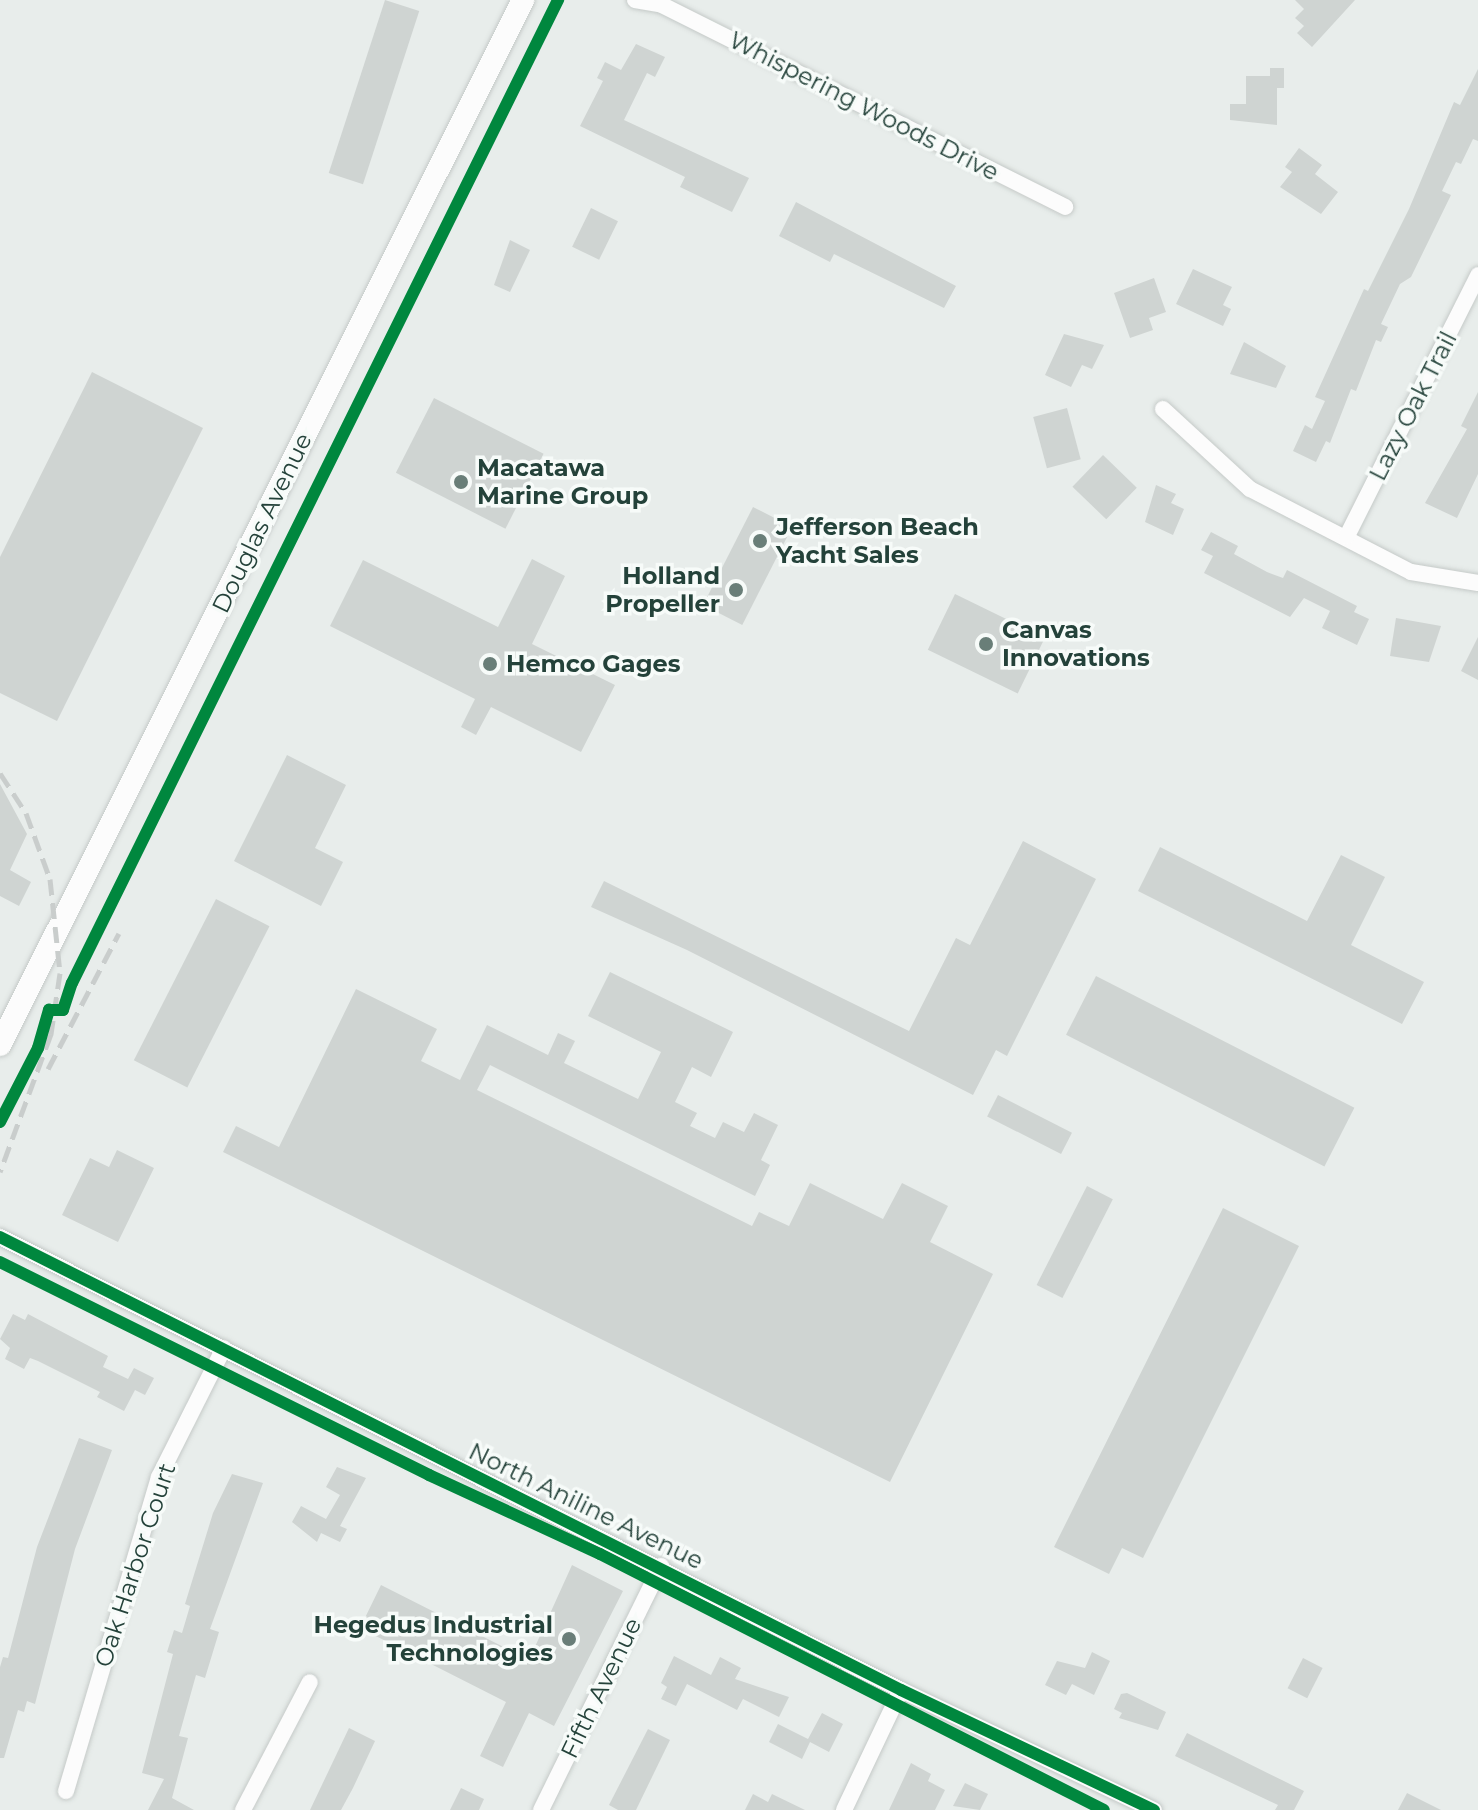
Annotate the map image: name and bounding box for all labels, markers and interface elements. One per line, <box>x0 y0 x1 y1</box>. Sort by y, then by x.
street label: Whispering Woods Drive <box>724 25 1004 187</box>
street label: Lazy Oak Trail <box>1363 327 1463 485</box>
street label: Douglas Avenue <box>206 428 318 618</box>
place label: Macatawa Marine Group <box>477 454 648 510</box>
marker: Macatawa Marine Group <box>452 473 470 491</box>
place label: Jefferson Beach Yacht Sales <box>776 513 979 569</box>
marker: Jefferson Beach Yacht Sales <box>751 532 769 550</box>
place label: Holland Propeller <box>605 562 720 618</box>
marker: Holland Propeller <box>727 581 745 599</box>
place label: Canvas Innovations <box>1002 616 1150 672</box>
marker: Canvas Innovations <box>977 635 995 653</box>
place label: Hemco Gages <box>506 650 680 678</box>
marker: Hemco Gages <box>481 655 499 673</box>
street label: North Aniline Avenue <box>464 1437 708 1575</box>
street label: Oak Harbor Court <box>88 1459 182 1671</box>
place label: Hegedus Industrial Technologies <box>314 1611 553 1667</box>
street label: Fifth Avenue <box>555 1613 647 1763</box>
marker: Hegedus Industrial Technologies <box>560 1630 578 1648</box>

